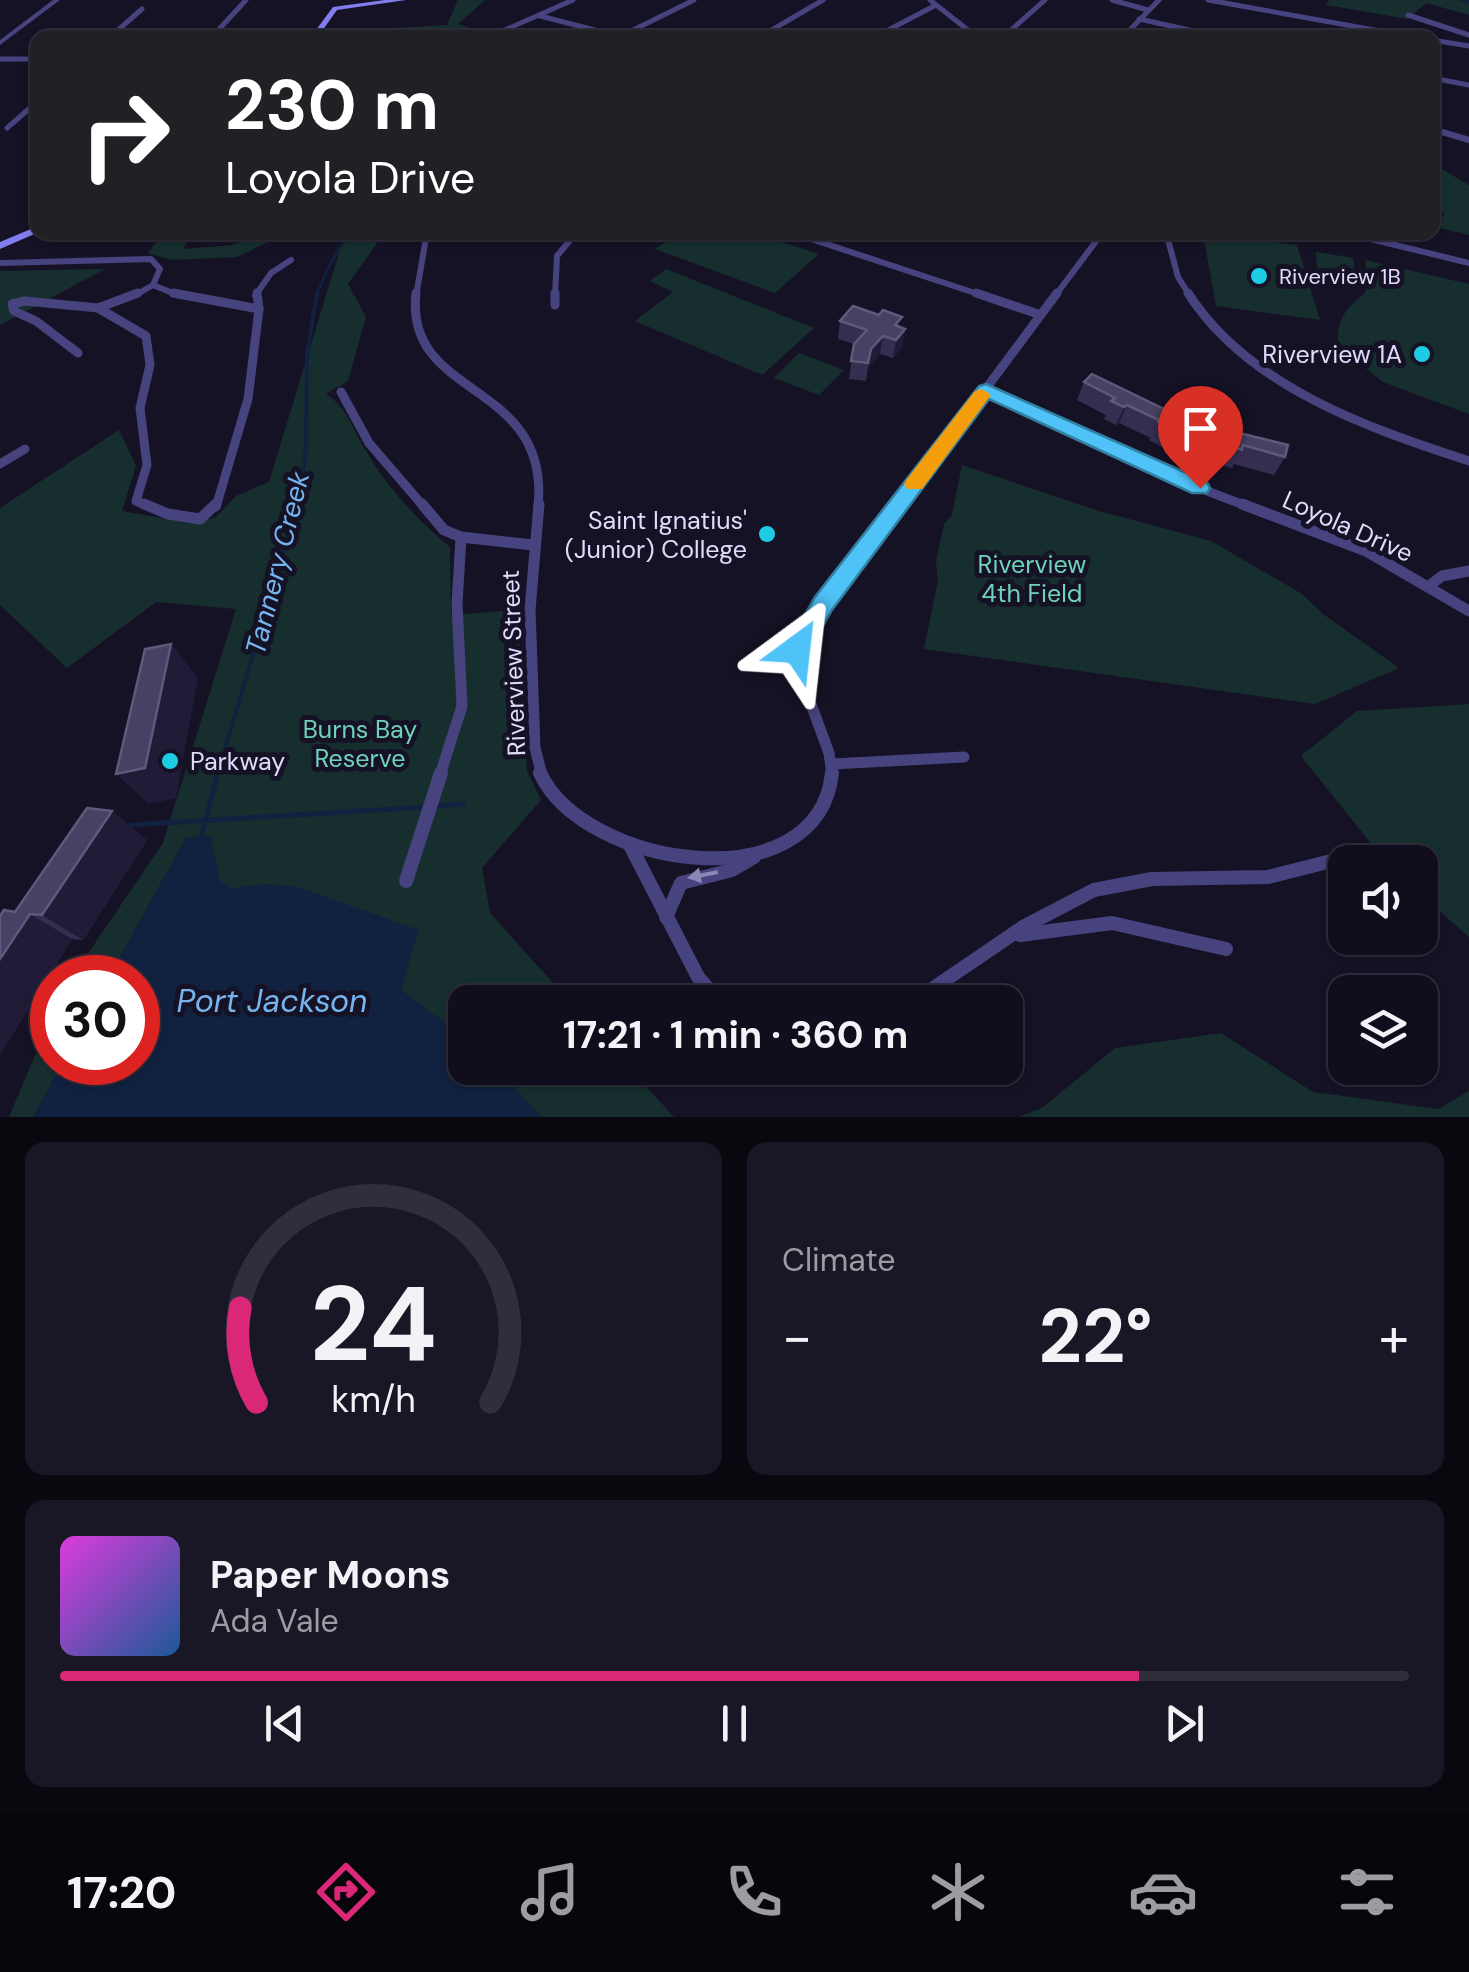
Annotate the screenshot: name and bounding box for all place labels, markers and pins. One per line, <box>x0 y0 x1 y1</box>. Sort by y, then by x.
place label: Riverview 1B <box>1279 262 1401 291</box>
marker: Riverview 1B <box>1248 265 1270 287</box>
place label: Riverview 1A <box>1262 338 1402 371</box>
marker: Riverview 1A <box>1411 343 1433 365</box>
pin <box>1158 386 1243 489</box>
place label: Saint Ignatius' (Junior) College <box>565 504 747 566</box>
marker: Saint Ignatius' (Junior) College <box>756 523 778 545</box>
place label: Parkway <box>190 745 285 778</box>
marker: Parkway <box>159 750 181 772</box>

